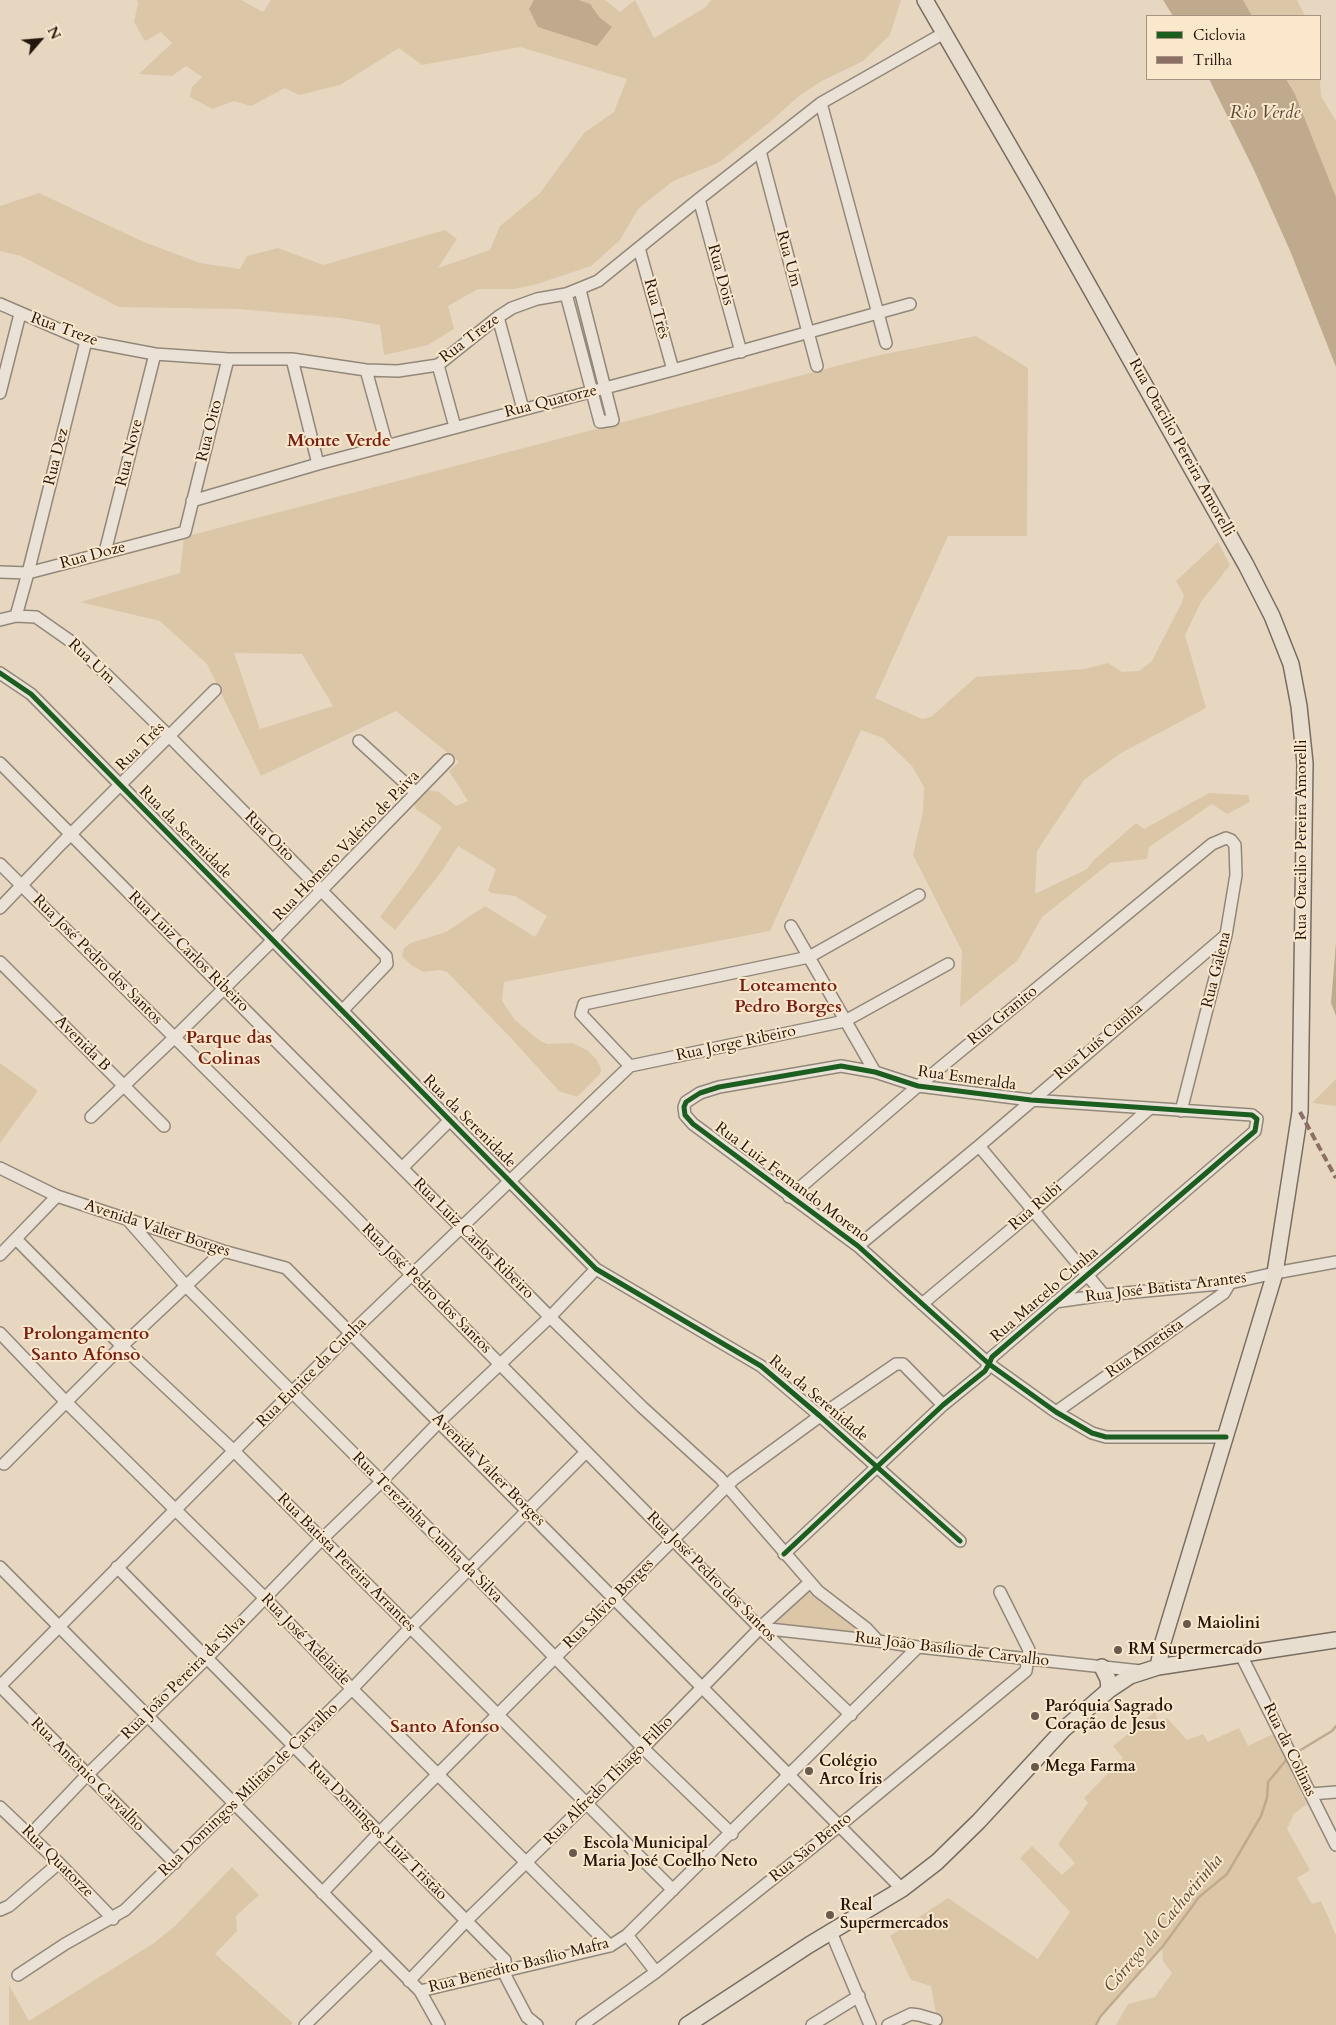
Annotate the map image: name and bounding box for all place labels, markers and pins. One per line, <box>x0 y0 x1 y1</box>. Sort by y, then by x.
place label: Maiolini <box>1197 1614 1260 1634</box>
marker: Maiolini <box>1181 1618 1193 1630</box>
place label: RM Supermercado <box>1128 1640 1262 1660</box>
marker: RM Supermercado <box>1112 1644 1124 1656</box>
place label: Paróquia Sagrado Coração de Jesus <box>1045 1697 1173 1735</box>
marker: Paróquia Sagrado Coração de Jesus <box>1029 1710 1041 1722</box>
place label: Colégio Arco Íris <box>819 1752 882 1790</box>
place label: Mega Farma <box>1045 1757 1136 1777</box>
marker: Mega Farma <box>1029 1761 1041 1773</box>
marker: Colégio Arco Íris <box>803 1765 815 1777</box>
place label: Escola Municipal Maria José Coelho Neto <box>583 1834 757 1872</box>
marker: Escola Municipal Maria José Coelho Neto <box>567 1847 579 1859</box>
place label: Real Supermercados <box>840 1896 948 1934</box>
marker: Real Supermercados <box>824 1909 836 1921</box>

